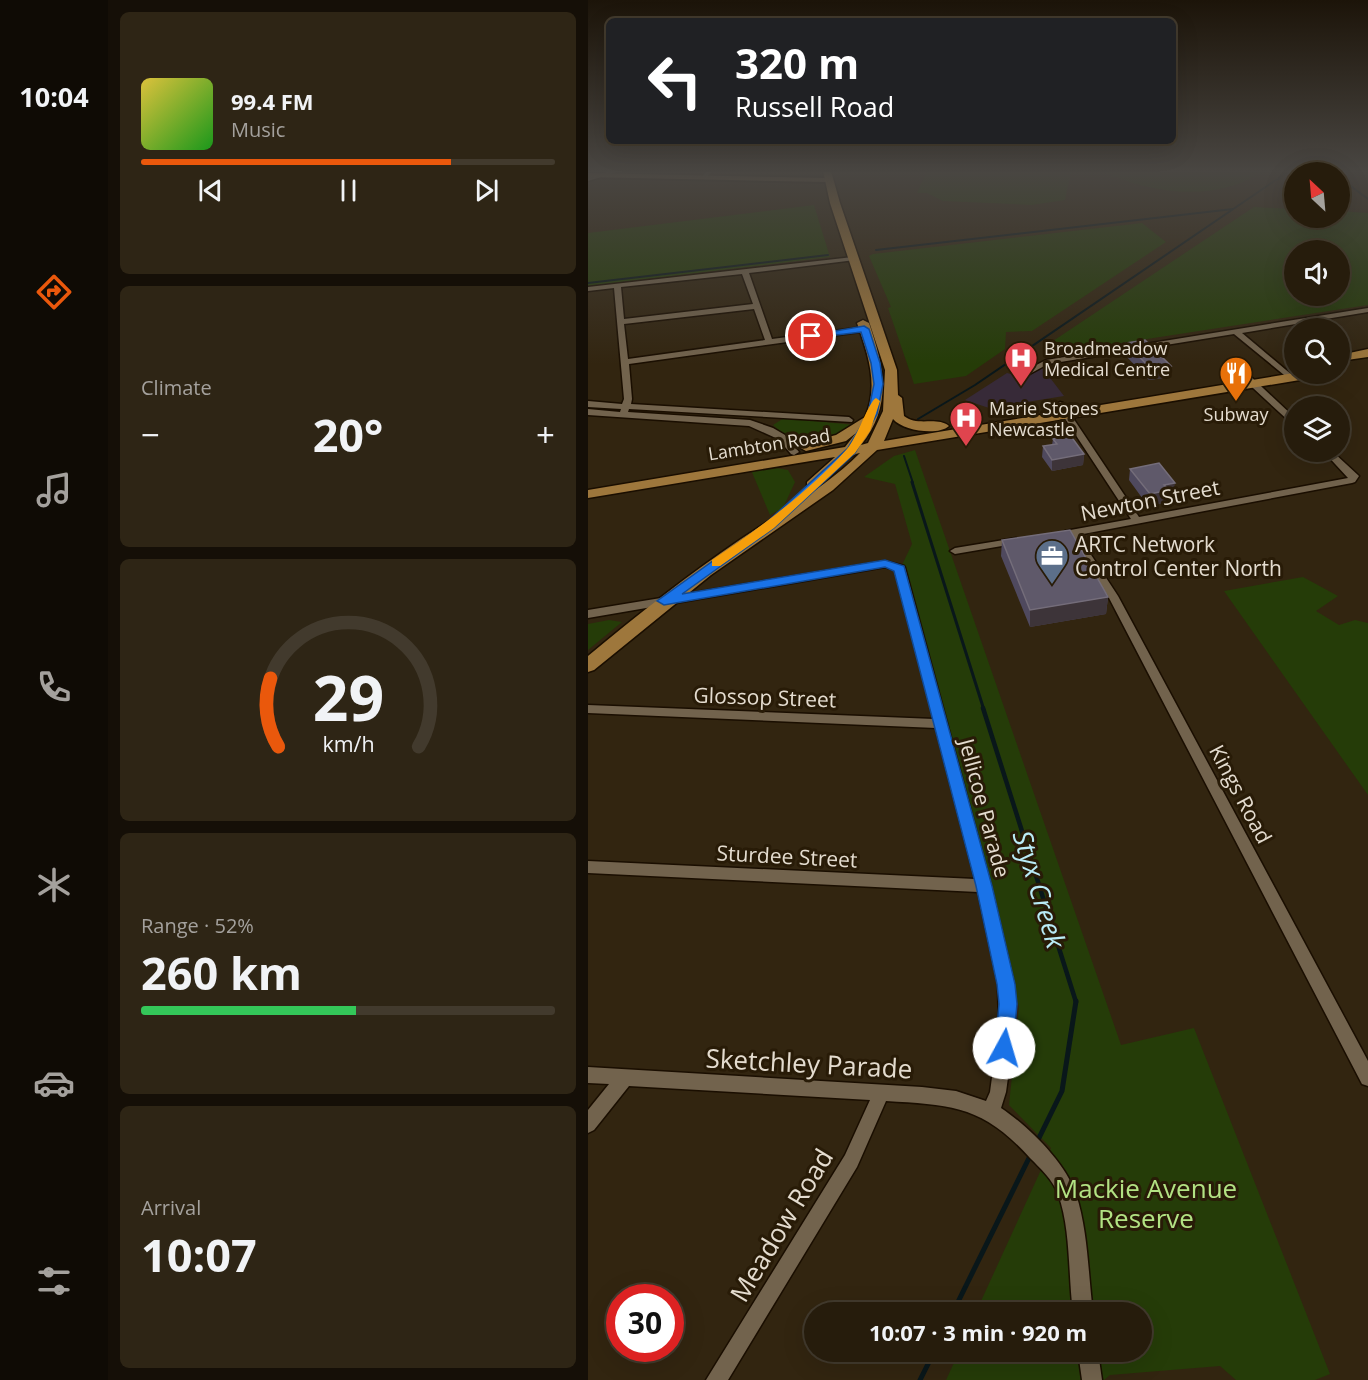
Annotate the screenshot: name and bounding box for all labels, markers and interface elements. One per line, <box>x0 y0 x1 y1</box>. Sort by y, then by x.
text: 320 m <box>735 34 859 91</box>
icon: left <box>636 42 714 120</box>
text: 10:04 <box>19 78 89 115</box>
text: 99.4 FM <box>231 86 314 116</box>
text: Russell Road <box>735 88 894 125</box>
text: Music <box>231 116 285 143</box>
north arrow <box>1284 162 1350 228</box>
map controls <box>1284 162 1350 462</box>
icon: previous <box>194 174 227 207</box>
icon: pause <box>332 174 365 207</box>
icon: next <box>470 174 503 207</box>
button: sound <box>1284 240 1350 306</box>
icon: directions <box>33 271 75 313</box>
pin <box>785 310 836 361</box>
button: search <box>1284 318 1350 384</box>
icon: arrive <box>794 319 827 352</box>
place label: Broadmeadow Medical Centre <box>1044 336 1170 381</box>
hospital icon: Broadmeadow Medical Centre <box>1003 340 1039 387</box>
restaurant icon: Subway <box>1218 355 1254 402</box>
text: Climate <box>141 374 212 401</box>
place label: Marie Stopes Newcastle <box>989 396 1099 441</box>
button: layers <box>1284 396 1350 462</box>
hospital icon: Marie Stopes Newcastle <box>948 400 984 447</box>
place label: Subway <box>1204 402 1269 426</box>
text: 20° <box>313 404 383 465</box>
text: − <box>141 412 160 457</box>
text: + <box>536 412 555 457</box>
street label: Lambton Road <box>706 423 832 465</box>
icon: music <box>33 469 75 511</box>
street label: Newton Street <box>1078 473 1222 527</box>
place label: ARTC Network Control Center North <box>1075 530 1282 582</box>
office icon: ARTC Network Control Center North <box>1034 538 1070 585</box>
text: 29 <box>312 654 384 739</box>
icon: phone <box>33 666 75 708</box>
street label: Glossop Street <box>693 681 837 713</box>
text: km/h <box>322 729 374 758</box>
street label: Jellicoe Parade <box>953 734 1017 880</box>
street label: Kings Road <box>1203 740 1279 848</box>
water label: Styx Creek <box>1005 825 1076 954</box>
street label: Sturdee Street <box>716 838 858 874</box>
icon: climate <box>33 864 75 906</box>
text: Range · 52% <box>141 912 254 939</box>
text: 260 km <box>141 942 302 1003</box>
position arrow <box>972 1016 1036 1080</box>
street label: Sketchley Parade <box>705 1040 913 1086</box>
icon: car <box>33 1062 75 1104</box>
street label: Meadow Road <box>721 1142 841 1308</box>
park label: Mackie Avenue Reserve <box>1055 1170 1237 1236</box>
text: Arrival <box>141 1194 201 1221</box>
text: 10:07 <box>141 1224 257 1285</box>
icon: filters <box>33 1260 75 1302</box>
speed limit sign: 30 <box>606 1284 684 1362</box>
text: 10:07 · 3 min · 920 m <box>869 1317 1087 1347</box>

